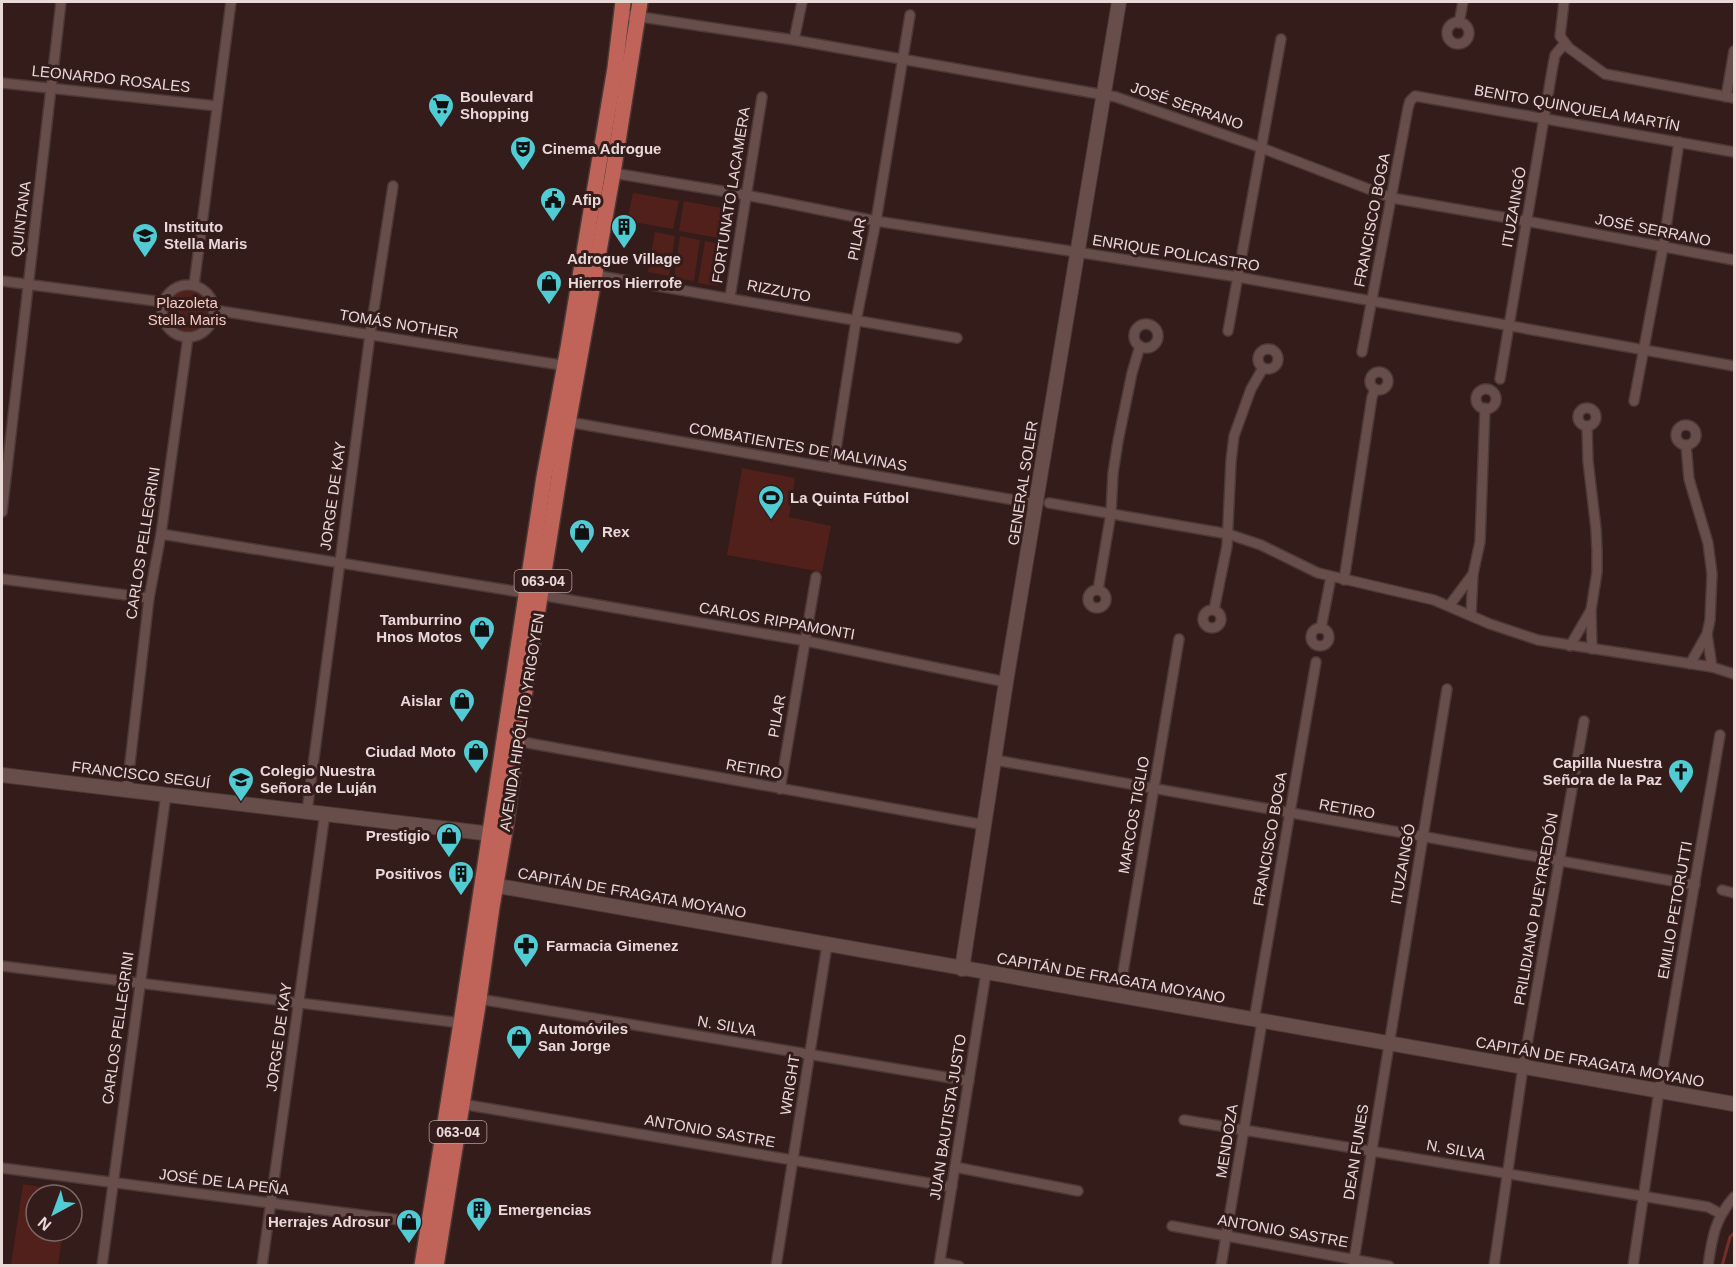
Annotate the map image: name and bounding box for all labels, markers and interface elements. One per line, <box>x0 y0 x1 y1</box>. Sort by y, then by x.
street label: LEONARDO ROSALES <box>31 62 191 95</box>
street label: JOSÉ SERRANO <box>1129 78 1245 133</box>
street label: BENITO QUINQUELA MARTÍN <box>1473 81 1681 134</box>
place label: Boulevard Shopping <box>460 88 533 122</box>
supermarket icon: Boulevard Shopping <box>426 91 456 129</box>
street label: FORTUNATO LACAMERA <box>708 106 753 284</box>
theatre icon: Cinema Adrogue <box>508 134 538 172</box>
place label: Cinema Adrogue <box>542 140 661 157</box>
street label: FRANCISCO BOGA <box>1350 152 1393 288</box>
street label: ITUZAINGÓ <box>1498 165 1529 249</box>
street label: QUINTANA <box>7 180 34 258</box>
public building icon: Afip <box>538 185 568 223</box>
place label: Afip <box>572 191 601 208</box>
street label: JOSÉ SERRANO <box>1594 210 1712 249</box>
building icon: Adrogue Village <box>609 212 639 250</box>
street label: PILAR <box>844 216 869 262</box>
place label: Instituto Stella Maris <box>164 218 247 252</box>
school or university icon: Instituto Stella Maris <box>130 221 160 259</box>
street label: ENRIQUE POLICASTRO <box>1091 231 1261 274</box>
place label: Adrogue Village <box>567 250 681 267</box>
shop icon: Hierros Hierrofe <box>534 268 564 306</box>
place label: Hierros Hierrofe <box>568 274 682 291</box>
street label: RIZZUTO <box>746 276 812 305</box>
park label: Plazoleta Stella Maris <box>148 294 226 328</box>
street label: TOMÁS NOTHER <box>338 306 460 341</box>
street label: COMBATIENTES DE MALVINAS <box>688 419 908 474</box>
street label: GENERAL SOLER <box>1004 419 1041 547</box>
street label: JORGE DE KAY <box>316 440 349 551</box>
street label: CARLOS PELLEGRINI <box>122 465 163 620</box>
sports icon: La Quinta Fútbol <box>756 483 786 521</box>
place label: La Quinta Fútbol <box>790 489 909 506</box>
shop icon: Rex <box>567 517 597 555</box>
place label: Rex <box>602 523 630 540</box>
road number: 063-04 <box>514 570 572 592</box>
street label: CARLOS RIPPAMONTI <box>698 598 856 643</box>
place label: Tamburrino Hnos Motos <box>376 611 462 645</box>
street label: AVENIDA HIPÓLITO YRIGOYEN <box>496 611 547 832</box>
shop icon: Tamburrino Hnos Motos <box>467 614 497 652</box>
shop icon: Aislar <box>447 686 477 724</box>
place label: Aislar <box>400 692 442 709</box>
street label: PILAR <box>764 693 789 739</box>
shop icon: Ciudad Moto <box>461 737 491 775</box>
place label: Ciudad Moto <box>365 743 456 760</box>
place label: Capilla Nuestra Señora de la Paz <box>1543 754 1663 788</box>
street label: RETIRO <box>725 755 783 782</box>
street label: MARCOS TIGLIO <box>1115 755 1152 875</box>
church icon: Capilla Nuestra Señora de la Paz <box>1666 757 1696 795</box>
street label: FRANCISCO SEGUÍ <box>71 758 212 792</box>
place label: Colegio Nuestra Señora de Luján <box>260 762 377 796</box>
school or university icon: Colegio Nuestra Señora de Luján <box>226 765 256 803</box>
street label: FRANCISCO BOGA <box>1249 771 1290 907</box>
street label: RETIRO <box>1318 795 1376 822</box>
street label: PRILIDIANO PUEYRREDÓN <box>1510 811 1561 1006</box>
shop icon: Prestigio <box>434 821 464 859</box>
street label: ITUZAINGÓ <box>1387 822 1418 906</box>
place label: Prestigio <box>366 827 430 844</box>
street label: EMILIO PETORUTTI <box>1654 840 1695 980</box>
building icon: Positivos <box>446 859 476 897</box>
street label: CAPITÁN DE FRAGATA MOYANO <box>517 864 748 921</box>
place label: Positivos <box>375 865 442 882</box>
pharmacy icon: Farmacia Gimenez <box>511 931 541 969</box>
place label: Farmacia Gimenez <box>546 937 679 954</box>
street label: CAPITÁN DE FRAGATA MOYANO <box>996 949 1227 1006</box>
street label: CARLOS PELLEGRINI <box>98 950 137 1105</box>
street label: JORGE DE KAY <box>262 981 295 1092</box>
street label: N. SILVA <box>696 1012 758 1039</box>
place label: Automóviles San Jorge <box>538 1020 628 1054</box>
shop icon: Automóviles San Jorge <box>504 1023 534 1061</box>
street label: JUAN BAUTISTA JUSTO <box>926 1033 969 1201</box>
street label: CAPITÁN DE FRAGATA MOYANO <box>1475 1033 1706 1090</box>
street label: WRIGHT <box>776 1054 803 1116</box>
street label: MENDOZA <box>1212 1103 1241 1179</box>
street label: DEAN FUNES <box>1340 1103 1371 1201</box>
street label: ANTONIO SASTRE <box>643 1111 777 1150</box>
road number: 063-04 <box>430 1121 486 1143</box>
street label: N. SILVA <box>1425 1136 1487 1163</box>
street label: JOSÉ DE LA PEÑA <box>158 1165 290 1198</box>
north arrow <box>24 1183 84 1243</box>
building icon: Emergencias <box>464 1195 494 1233</box>
place label: Emergencias <box>498 1201 591 1218</box>
shop icon: Herrajes Adrosur <box>394 1207 424 1245</box>
street label: ANTONIO SASTRE <box>1216 1211 1350 1250</box>
place label: Herrajes Adrosur <box>268 1213 390 1230</box>
text: N <box>35 1214 54 1234</box>

